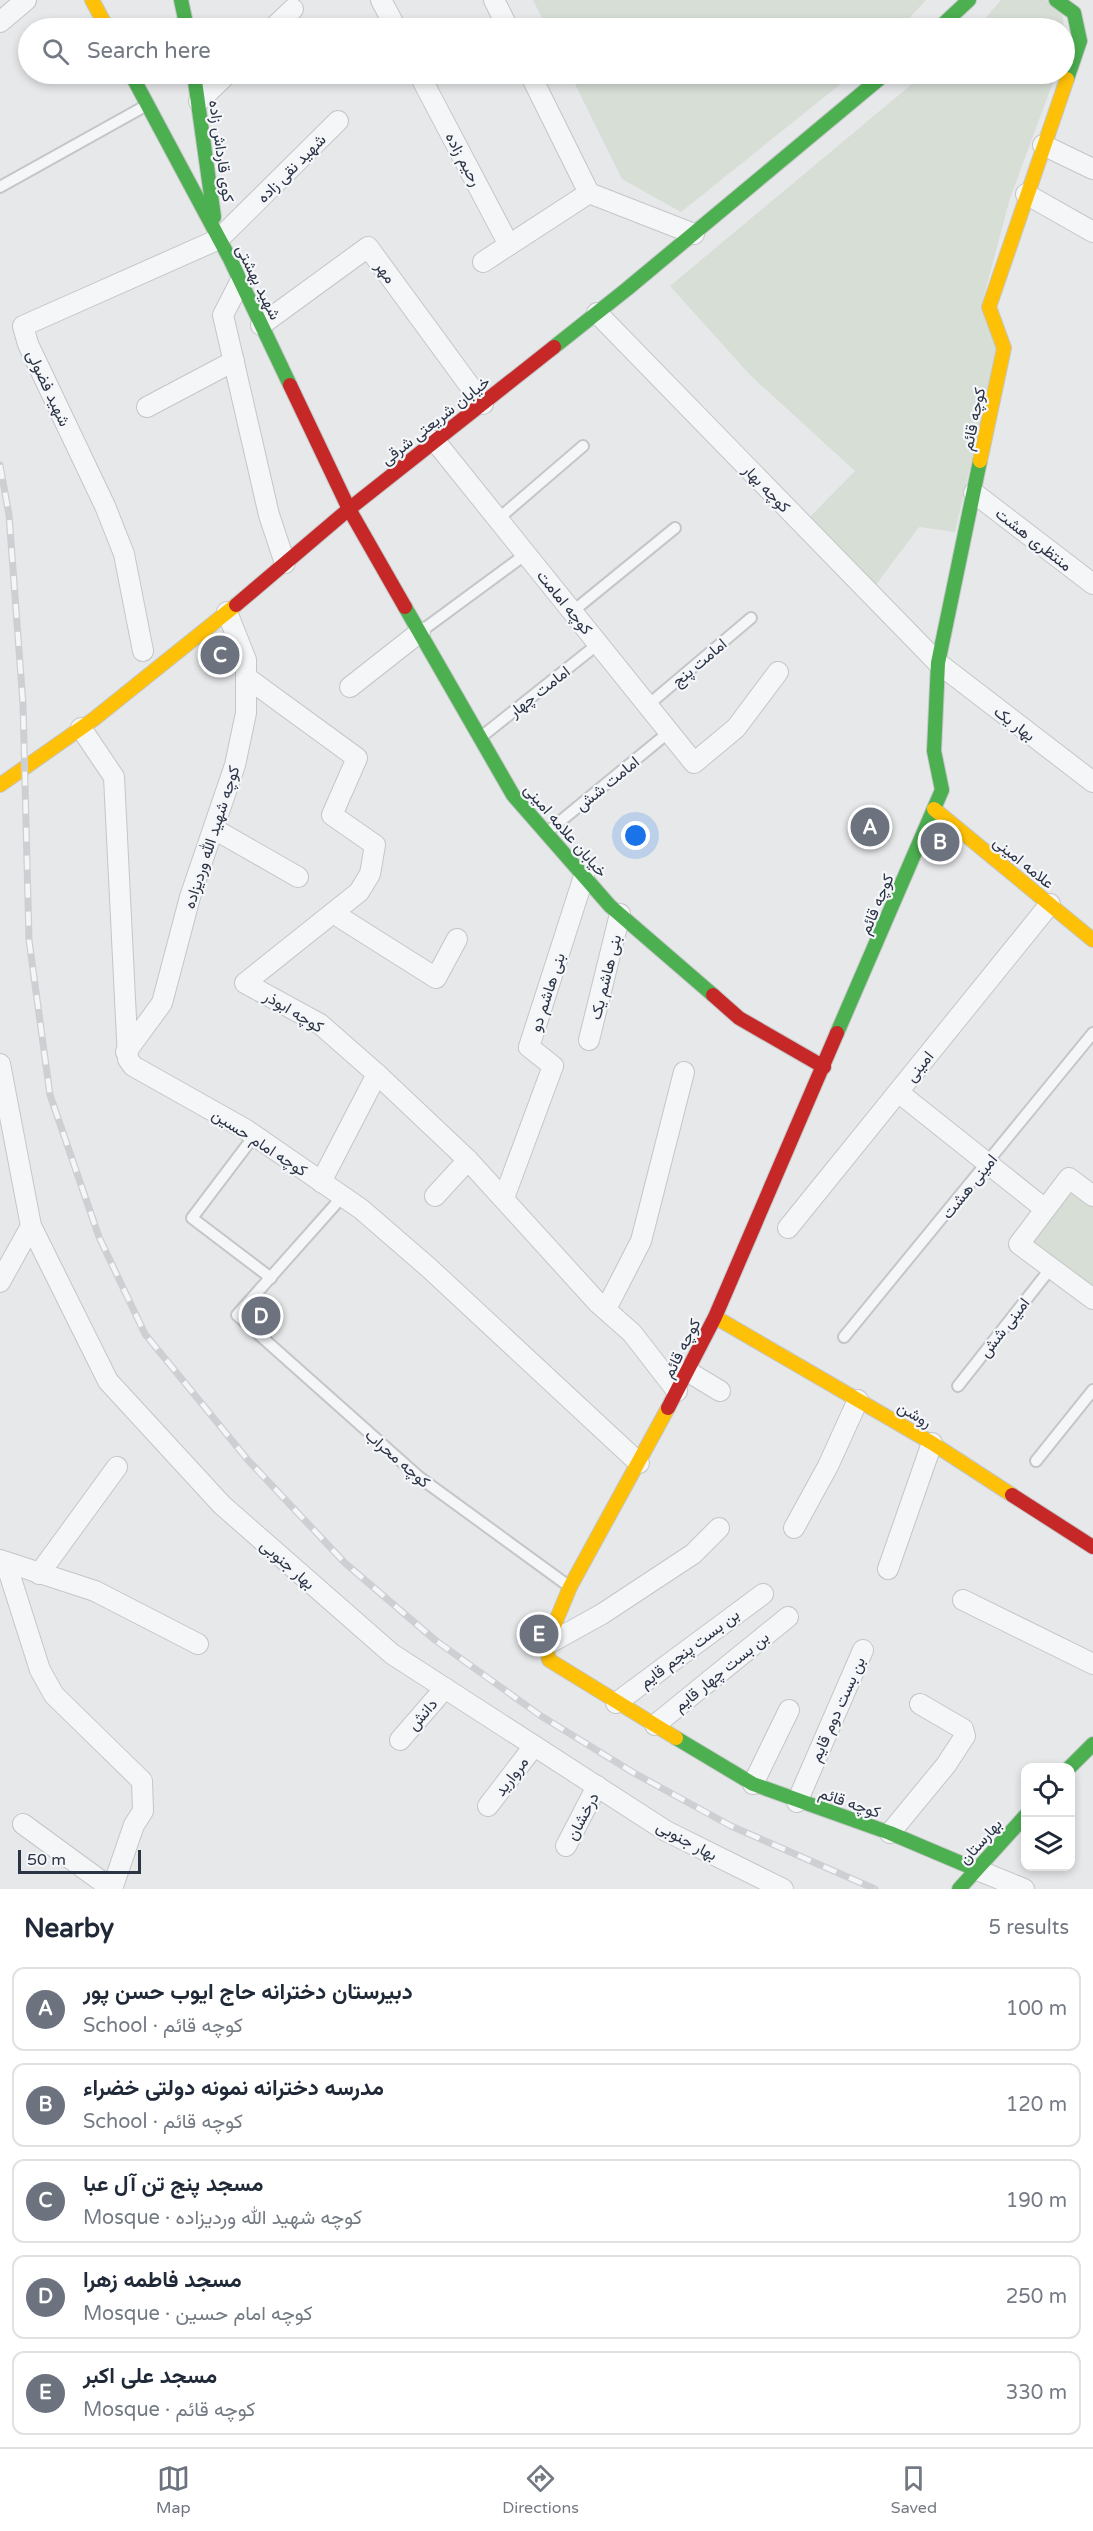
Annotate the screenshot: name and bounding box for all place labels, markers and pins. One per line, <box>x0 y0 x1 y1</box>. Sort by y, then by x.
pin: C <box>200 632 240 678</box>
pin: A <box>850 804 890 850</box>
pin: B <box>920 820 960 864</box>
pin: D <box>242 1294 280 1338</box>
pin: E <box>520 1612 558 1656</box>

